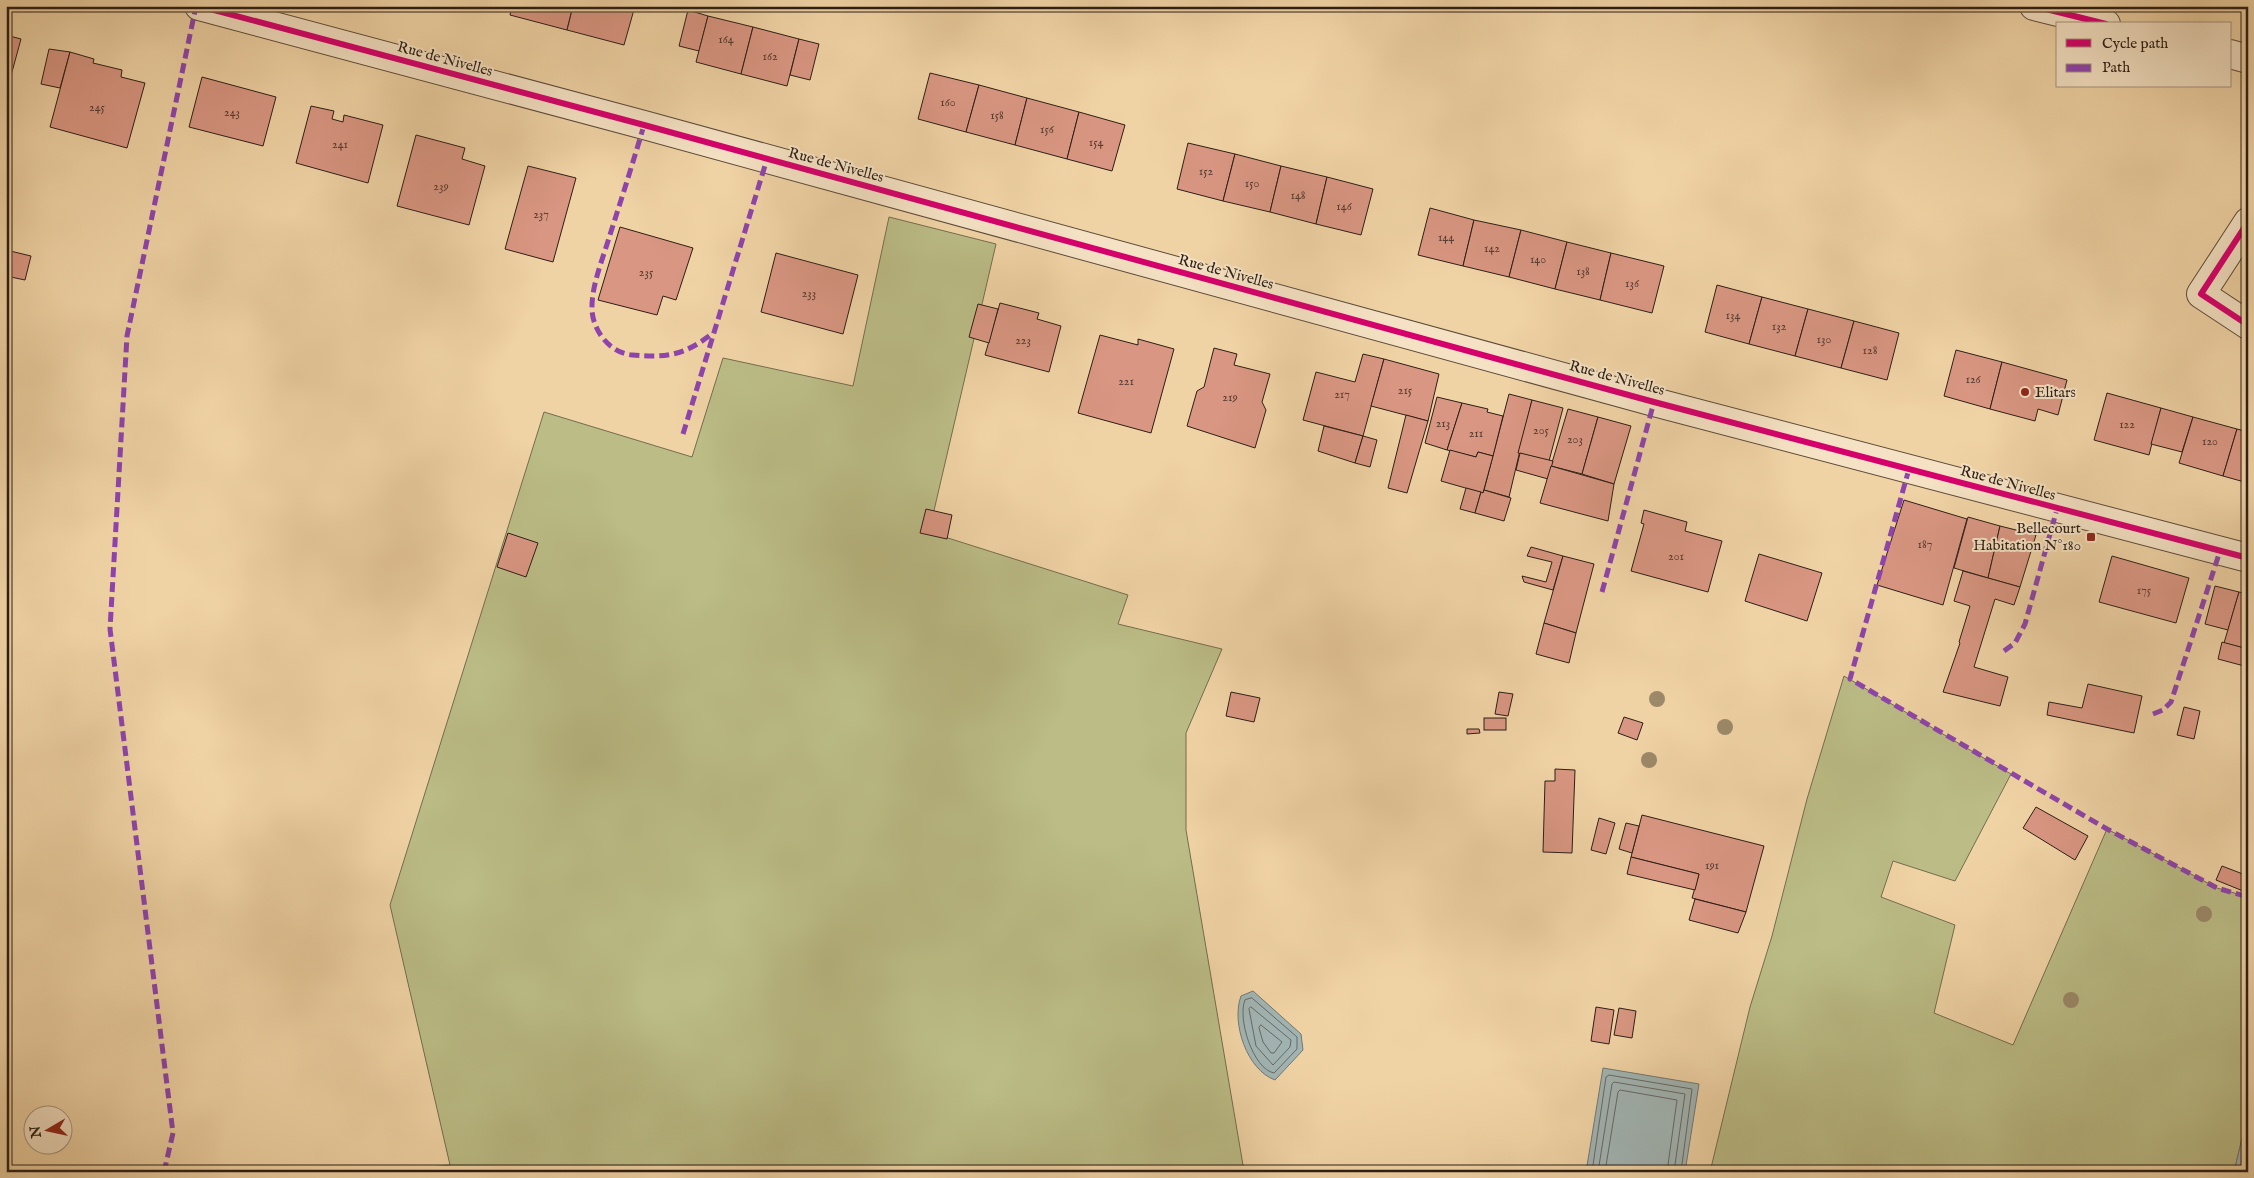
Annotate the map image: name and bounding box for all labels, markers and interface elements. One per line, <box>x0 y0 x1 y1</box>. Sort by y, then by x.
legend <box>2056 22 2232 88</box>
house number: 164 <box>718 32 734 47</box>
text: Cycle path <box>2102 34 2168 53</box>
street label: Rue de Nivelles <box>395 37 495 81</box>
house number: 162 <box>762 49 778 64</box>
text: Path <box>2102 58 2130 77</box>
house number: 160 <box>940 95 956 110</box>
house number: 245 <box>89 100 106 115</box>
house number: 243 <box>224 105 240 120</box>
house number: 158 <box>990 108 1004 123</box>
house number: 156 <box>1040 122 1055 137</box>
house number: 154 <box>1089 135 1103 150</box>
house number: 241 <box>332 137 348 152</box>
street label: Rue de Nivelles <box>786 143 886 187</box>
house number: 152 <box>1199 164 1214 179</box>
house number: 150 <box>1245 176 1259 191</box>
house number: 239 <box>433 179 449 194</box>
house number: 148 <box>1290 188 1306 203</box>
house number: 146 <box>1336 199 1353 214</box>
house number: 237 <box>533 207 549 222</box>
house number: 144 <box>1438 230 1454 245</box>
house number: 142 <box>1484 241 1500 256</box>
street label: Rue de Nivelles <box>1176 250 1276 294</box>
house number: 140 <box>1530 252 1546 267</box>
house number: 138 <box>1576 264 1590 279</box>
house number: 235 <box>639 265 654 280</box>
house number: 136 <box>1625 276 1640 291</box>
house number: 233 <box>802 286 816 301</box>
house number: 134 <box>1726 308 1741 323</box>
house number: 132 <box>1772 319 1787 334</box>
house number: 130 <box>1817 332 1832 347</box>
house number: 223 <box>1015 333 1031 348</box>
house number: 128 <box>1863 343 1878 358</box>
street label: Rue de Nivelles <box>1567 356 1667 400</box>
house number: 126 <box>1965 372 1982 387</box>
house number: 221 <box>1118 374 1134 389</box>
house number: 215 <box>1398 383 1413 398</box>
place label: Elitars <box>2035 383 2076 402</box>
marker: Elitars <box>2019 386 2031 398</box>
house number: 217 <box>1334 387 1350 402</box>
house number: 219 <box>1222 390 1238 405</box>
house number: 213 <box>1436 416 1450 431</box>
house number: 122 <box>2119 417 2135 432</box>
house number: 205 <box>1533 423 1550 438</box>
house number: 211 <box>1469 426 1483 441</box>
house number: 203 <box>1567 432 1583 447</box>
house number: 120 <box>2202 434 2218 449</box>
street label: Rue de Nivelles <box>1958 461 2058 505</box>
place label: Bellecourt Habitation N°180 <box>1973 519 2081 555</box>
marker: Bellecourt Habitation N°180 <box>2085 531 2097 543</box>
house number: 187 <box>1918 537 1932 552</box>
house number: 201 <box>1668 549 1684 564</box>
house number: 175 <box>2137 583 2152 598</box>
house number: 191 <box>1705 858 1719 873</box>
north arrow <box>22 1106 72 1156</box>
text: N <box>26 1124 46 1140</box>

